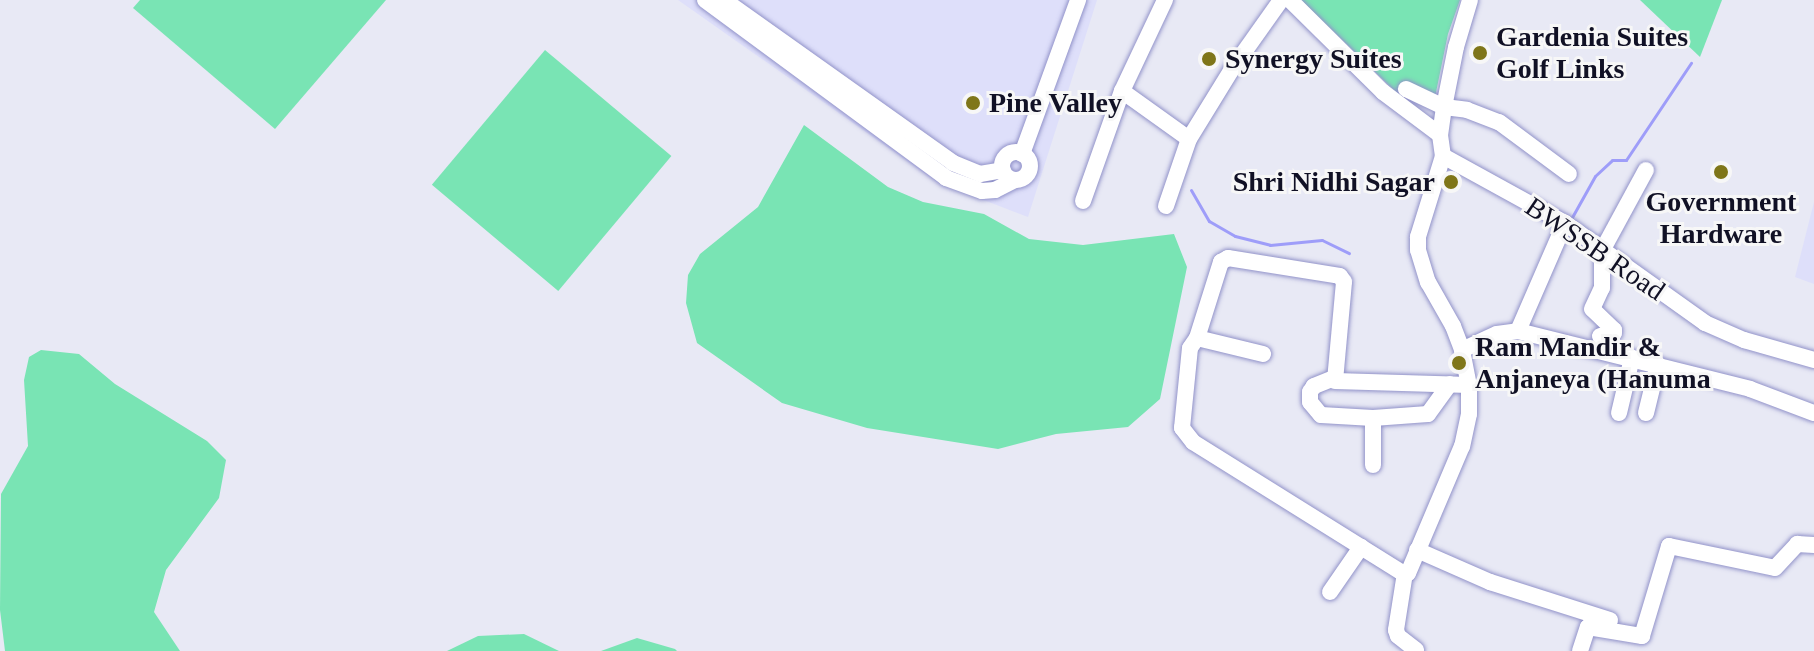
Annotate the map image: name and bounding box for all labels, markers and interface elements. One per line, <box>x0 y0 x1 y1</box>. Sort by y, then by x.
place label: Gardenia Suites Golf Links <box>1496 20 1688 86</box>
place label: Synergy Suites <box>1225 42 1402 76</box>
marker: Gardenia Suites Golf Links <box>1471 44 1489 62</box>
marker: Synergy Suites <box>1200 50 1218 68</box>
place label: Pine Valley <box>989 86 1123 120</box>
marker: Pine Valley <box>964 94 982 112</box>
marker: Government Hardware <box>1712 163 1730 181</box>
place label: Shri Nidhi Sagar <box>1233 165 1435 199</box>
marker: Shri Nidhi Sagar <box>1442 173 1460 191</box>
place label: Government Hardware <box>1646 185 1796 251</box>
street label: BWSSB Road <box>1519 190 1671 308</box>
place label: Ram Mandir & Anjaneya (Hanuma <box>1475 330 1711 396</box>
marker: Ram Mandir & Anjaneya (Hanuma <box>1450 354 1468 372</box>

